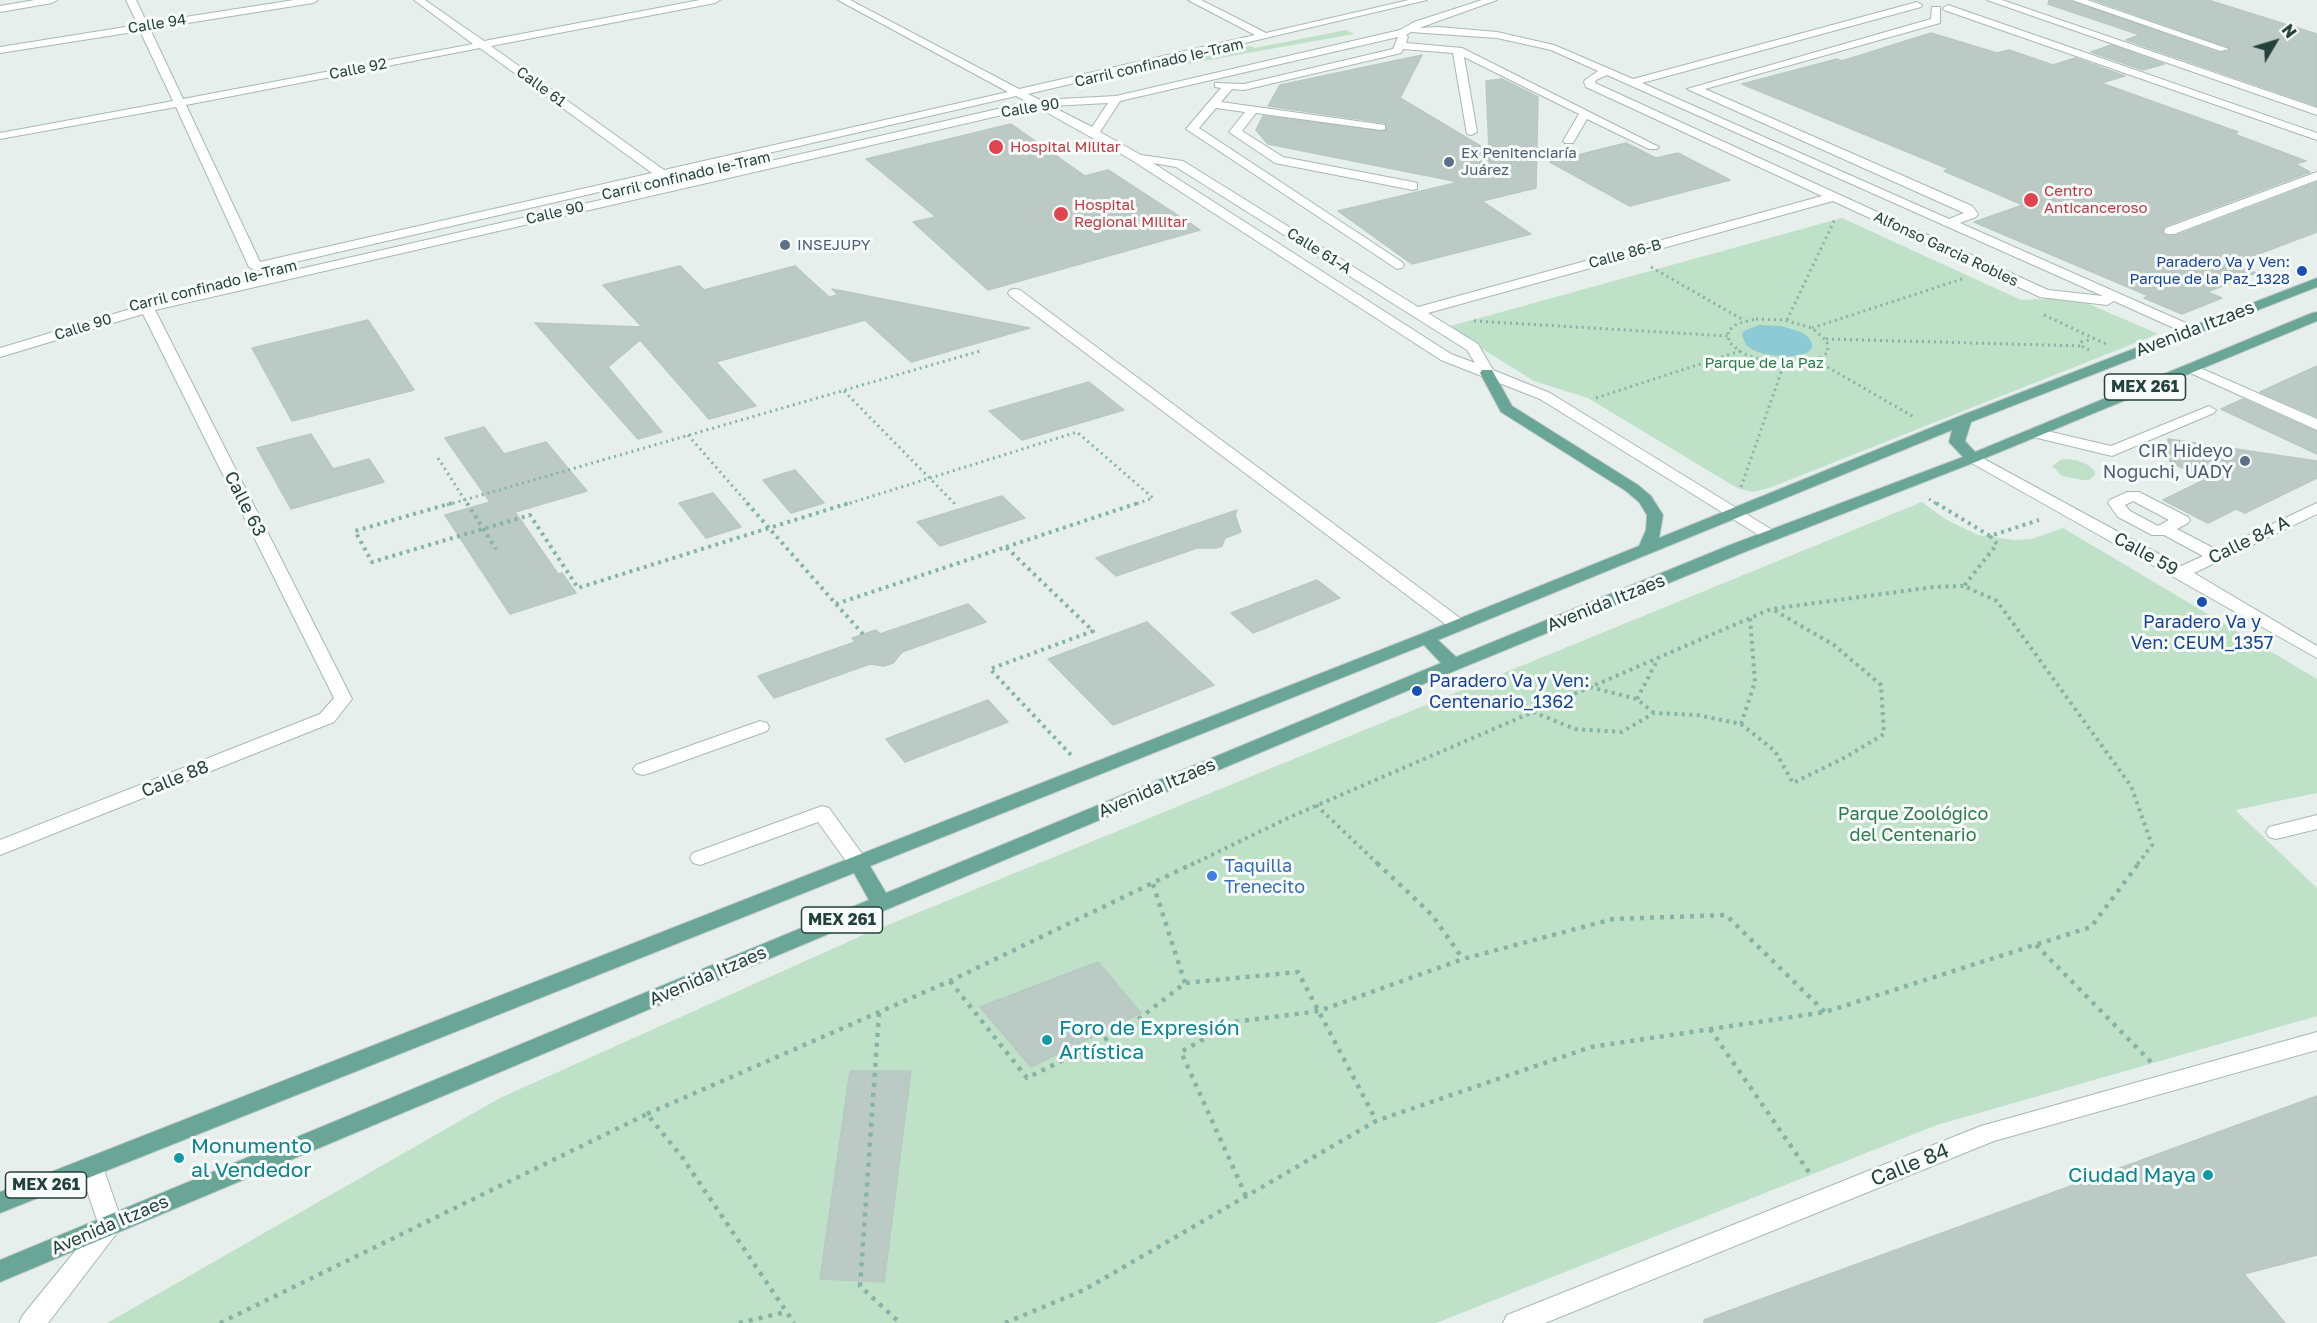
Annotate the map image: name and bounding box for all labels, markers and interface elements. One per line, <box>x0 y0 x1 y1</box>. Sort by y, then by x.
street label: Calle 94 <box>127 11 187 37</box>
north arrow <box>2245 12 2305 72</box>
text: N <box>2278 20 2301 42</box>
street label: Carril confinado Ie-Tram <box>1073 35 1245 91</box>
street label: Calle 92 <box>328 55 388 83</box>
street label: Calle 61 <box>513 63 569 111</box>
street label: Calle 90 <box>999 94 1061 122</box>
marker: Hospital Militar <box>987 138 1005 156</box>
place label: Hospital Militar <box>1010 138 1121 156</box>
place label: Ex Penitenciaría Juárez <box>1461 144 1577 179</box>
street label: Carril confinado Ie-Tram <box>600 148 772 204</box>
marker: Ex Penitenciaría Juárez <box>1442 155 1456 169</box>
place label: Centro Anticanceroso <box>2044 182 2148 217</box>
marker: Centro Anticanceroso <box>2022 191 2040 209</box>
place label: Hospital Regional Militar <box>1074 196 1187 231</box>
street label: Calle 90 <box>524 198 586 228</box>
marker: Hospital Regional Militar <box>1052 205 1070 223</box>
street label: Alfonso Garcia Robles <box>1871 208 2021 290</box>
street label: Calle 61-A <box>1283 224 1355 278</box>
place label: INSEJUPY <box>797 236 870 254</box>
street label: Calle 86-B <box>1587 236 1663 272</box>
marker: INSEJUPY <box>778 238 792 252</box>
place label: Paradero Va y Ven: Parque de la Paz_1328 <box>2130 253 2290 288</box>
street label: Carril confinado Ie-Tram <box>127 256 299 316</box>
marker: Paradero Va y Ven: Parque de la Paz_1328 <box>2295 264 2309 278</box>
street label: Avenida Itzaes <box>2133 296 2257 362</box>
street label: Calle 90 <box>52 310 114 344</box>
park label: Parque de la Paz <box>1704 354 1824 372</box>
road number: MEX 261 <box>2104 374 2186 400</box>
place label: CIR Hideyo Noguchi, UADY <box>2103 440 2233 482</box>
marker: CIR Hideyo Noguchi, UADY <box>2238 454 2252 468</box>
street label: Calle 63 <box>219 468 271 540</box>
street label: Calle 84 A <box>2205 511 2293 569</box>
street label: Calle 59 <box>2110 528 2182 580</box>
street label: Avenida Itzaes <box>1544 570 1668 636</box>
marker: Paradero Va y Ven: CEUM_1357 <box>2195 595 2209 609</box>
place label: Paradero Va y Ven: CEUM_1357 <box>2131 611 2273 654</box>
place label: Paradero Va y Ven: Centenario_1362 <box>1429 670 1590 712</box>
marker: Paradero Va y Ven: Centenario_1362 <box>1410 684 1424 698</box>
street label: Avenida Itzaes <box>1095 754 1219 822</box>
street label: Calle 88 <box>138 756 212 802</box>
park label: Parque Zoológico del Centenario <box>1838 803 1988 846</box>
place label: Taquilla Trenecito <box>1224 855 1305 898</box>
marker: Taquilla Trenecito <box>1205 869 1219 883</box>
road number: MEX 261 <box>802 907 882 933</box>
street label: Avenida Itzaes <box>646 942 770 1010</box>
place label: Foro de Expresión Artística <box>1059 1015 1240 1065</box>
marker: Foro de Expresión Artística <box>1040 1033 1054 1047</box>
place label: Monumento al Vendedor <box>191 1133 312 1183</box>
street label: Calle 84 <box>1867 1138 1953 1192</box>
marker: Monumento al Vendedor <box>172 1151 186 1165</box>
place label: Ciudad Maya <box>2068 1162 2196 1188</box>
marker: Ciudad Maya <box>2201 1168 2215 1182</box>
road number: MEX 261 <box>6 1172 86 1198</box>
street label: Avenida Itzaes <box>48 1191 172 1259</box>

